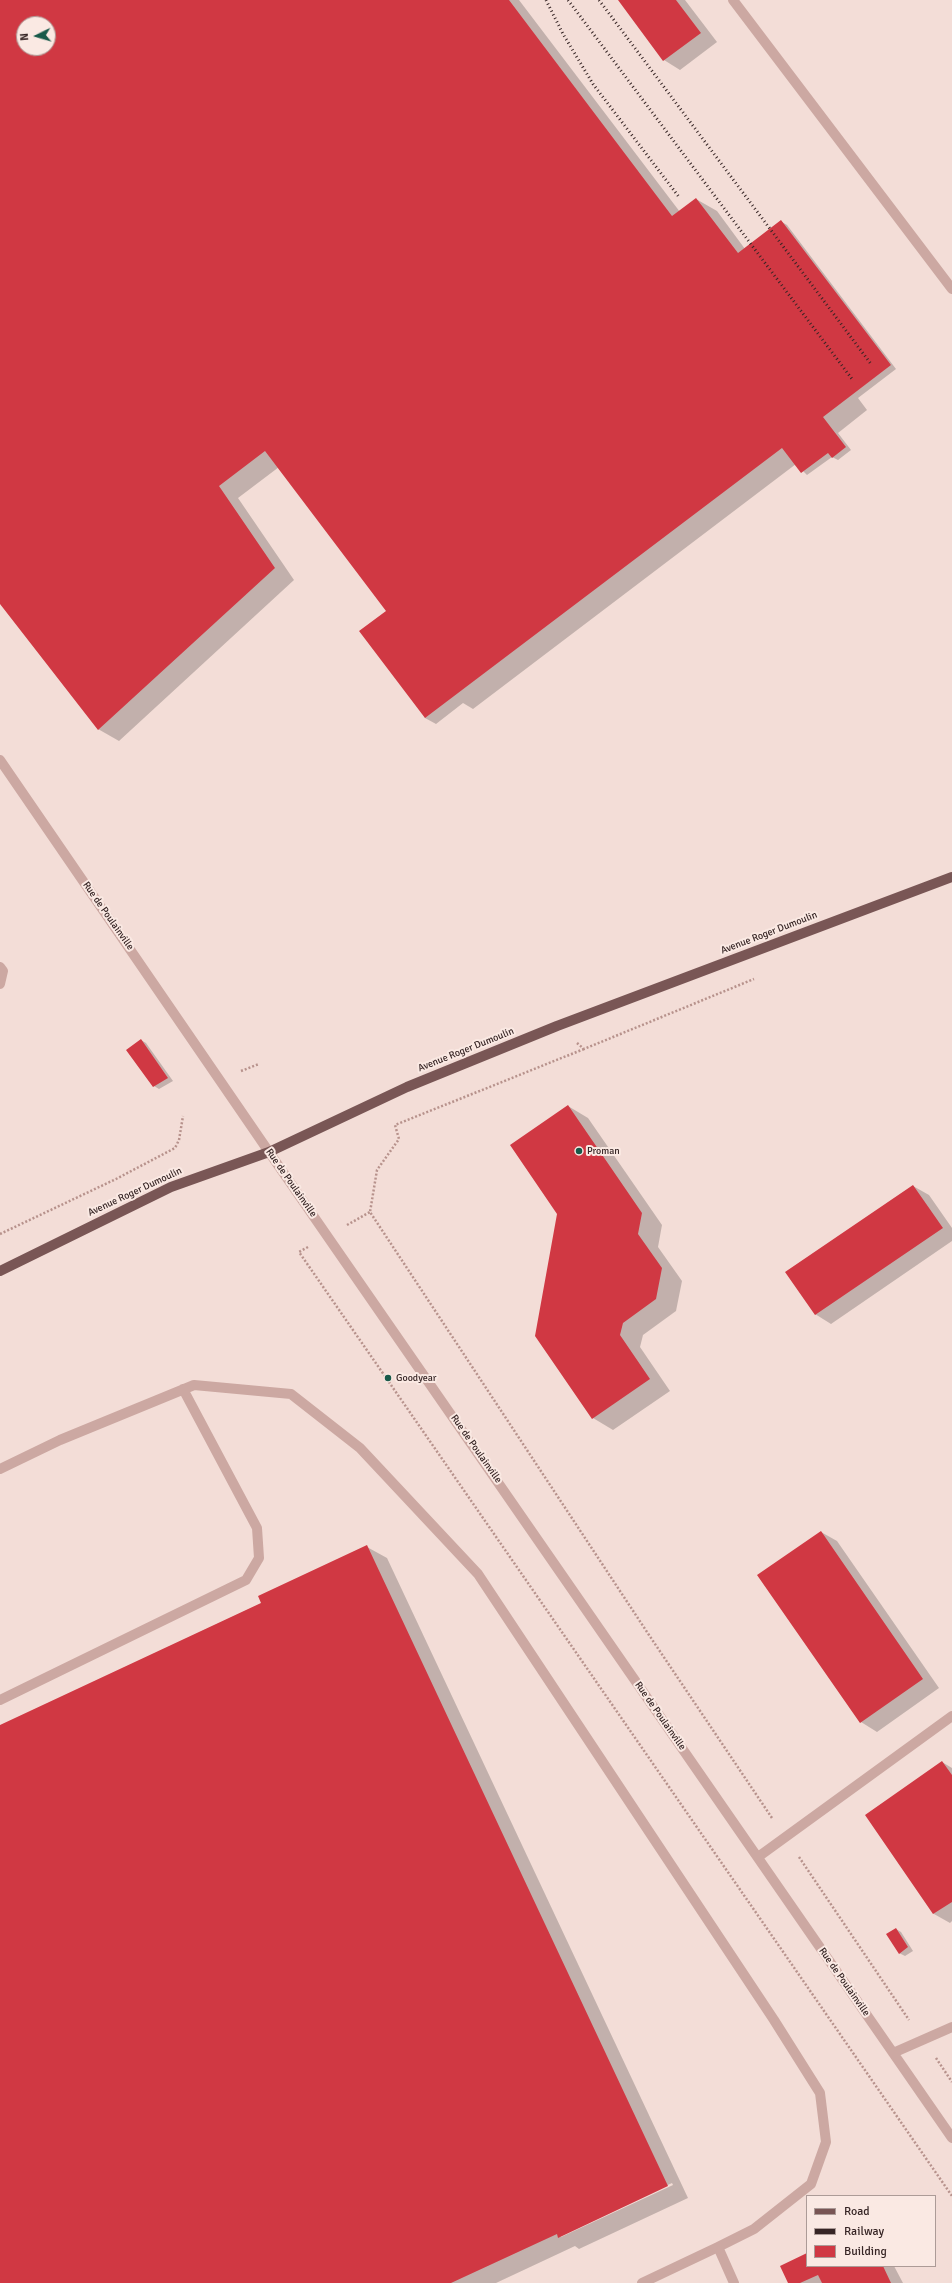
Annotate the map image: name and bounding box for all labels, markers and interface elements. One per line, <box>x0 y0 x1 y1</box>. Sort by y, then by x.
north arrow <box>16 16 56 56</box>
text: N <box>18 33 31 41</box>
street label: Rue de Poulainville <box>80 879 136 953</box>
street label: Avenue Roger Dumoulin <box>719 909 819 957</box>
street label: Avenue Roger Dumoulin <box>416 1025 516 1075</box>
place label: Proman <box>587 1145 620 1157</box>
street label: Rue de Poulainville <box>263 1146 319 1220</box>
marker: Proman <box>574 1146 584 1156</box>
street label: Avenue Roger Dumoulin <box>86 1165 184 1219</box>
place label: Goodyear <box>396 1372 436 1384</box>
marker: Goodyear <box>383 1373 393 1383</box>
street label: Rue de Poulainville <box>448 1412 504 1486</box>
street label: Rue de Poulainville <box>632 1679 688 1753</box>
street label: Rue de Poulainville <box>816 1945 872 2019</box>
legend <box>806 2195 936 2267</box>
text: Road <box>844 2204 870 2219</box>
text: Railway <box>844 2224 884 2239</box>
text: Building <box>844 2244 887 2259</box>

